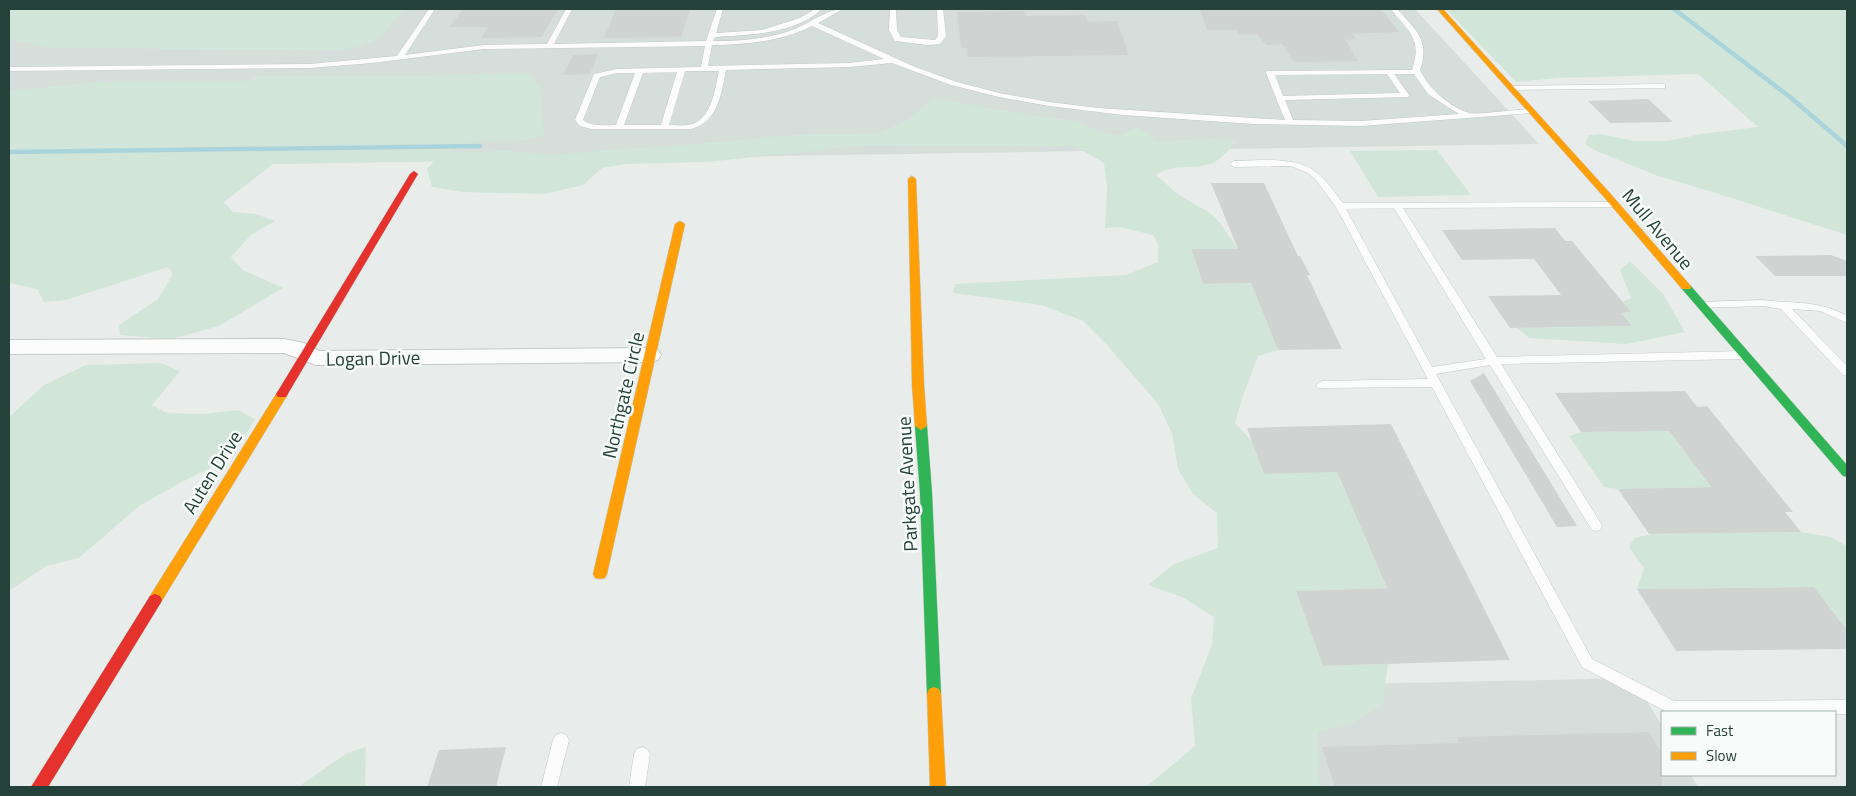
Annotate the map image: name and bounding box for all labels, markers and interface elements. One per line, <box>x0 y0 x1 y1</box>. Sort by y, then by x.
street label: Mull Avenue <box>1616 182 1701 276</box>
street label: Northgate Circle <box>594 329 651 461</box>
street label: Logan Drive <box>326 342 420 373</box>
street label: Parkgate Avenue <box>888 416 925 552</box>
street label: Auten Drive <box>174 424 249 519</box>
legend <box>1661 711 1836 776</box>
text: Fast <box>1706 719 1734 742</box>
text: Slow <box>1706 744 1737 767</box>

